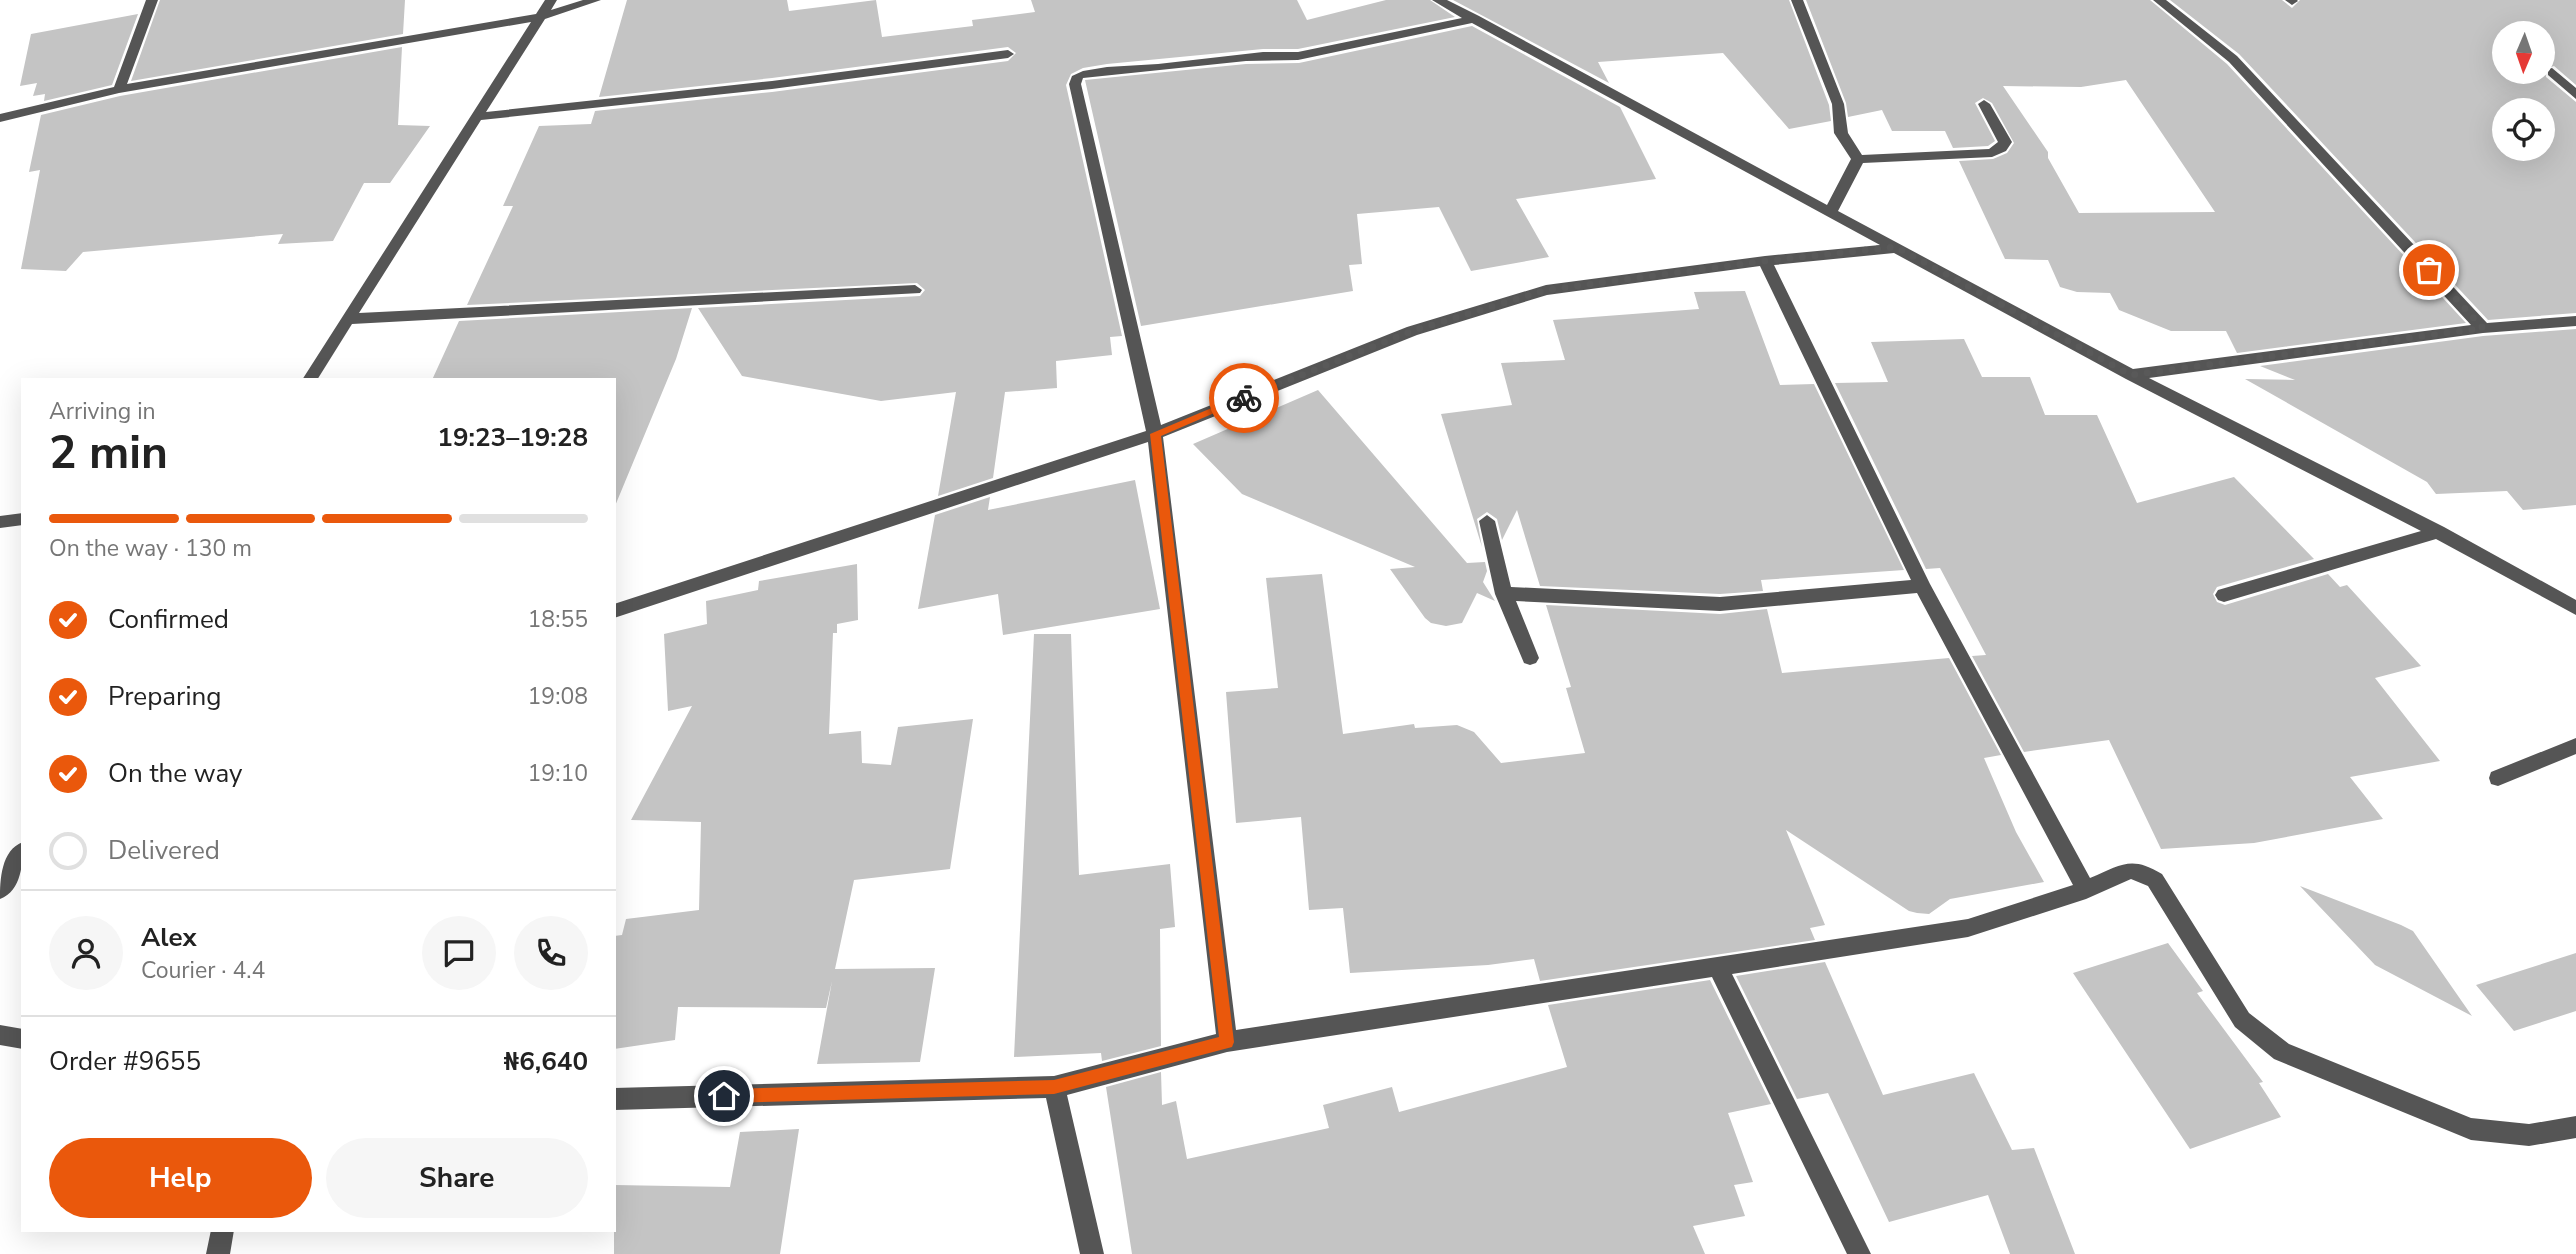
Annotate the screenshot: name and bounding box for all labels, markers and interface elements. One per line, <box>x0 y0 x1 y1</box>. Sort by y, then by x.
north arrow <box>2492 21 2555 84</box>
map controls <box>2492 21 2555 161</box>
button: locate <box>2492 98 2555 161</box>
pin <box>2399 240 2459 300</box>
icon: bag <box>2410 251 2448 289</box>
courier <box>1209 363 1279 433</box>
icon: bike <box>1225 379 1263 417</box>
text: Arriving in <box>49 396 156 427</box>
text: 19:23–19:28 <box>437 420 588 455</box>
text: 2 min <box>49 421 168 484</box>
text: On the way · 130 m <box>49 533 252 564</box>
icon: check <box>49 601 87 639</box>
text: Confirmed <box>108 602 229 637</box>
text: 18:55 <box>528 604 588 635</box>
icon: check <box>49 678 87 716</box>
text: Preparing <box>108 679 221 714</box>
text: 19:08 <box>528 681 588 712</box>
icon: check <box>49 755 87 793</box>
text: On the way <box>108 756 242 791</box>
text: 19:10 <box>528 758 588 789</box>
text: Delivered <box>108 833 220 868</box>
button: person <box>49 916 123 990</box>
button: chat <box>422 916 496 990</box>
button: phone <box>514 916 588 990</box>
text: Alex <box>141 920 197 955</box>
text: Courier · 4.4 <box>141 955 265 986</box>
text: Order #9655 <box>49 1044 201 1079</box>
text: ₦6,640 <box>504 1044 588 1079</box>
pin <box>694 1066 754 1126</box>
icon: home <box>705 1077 743 1115</box>
button: Help <box>49 1138 312 1218</box>
button: Share <box>326 1138 588 1218</box>

